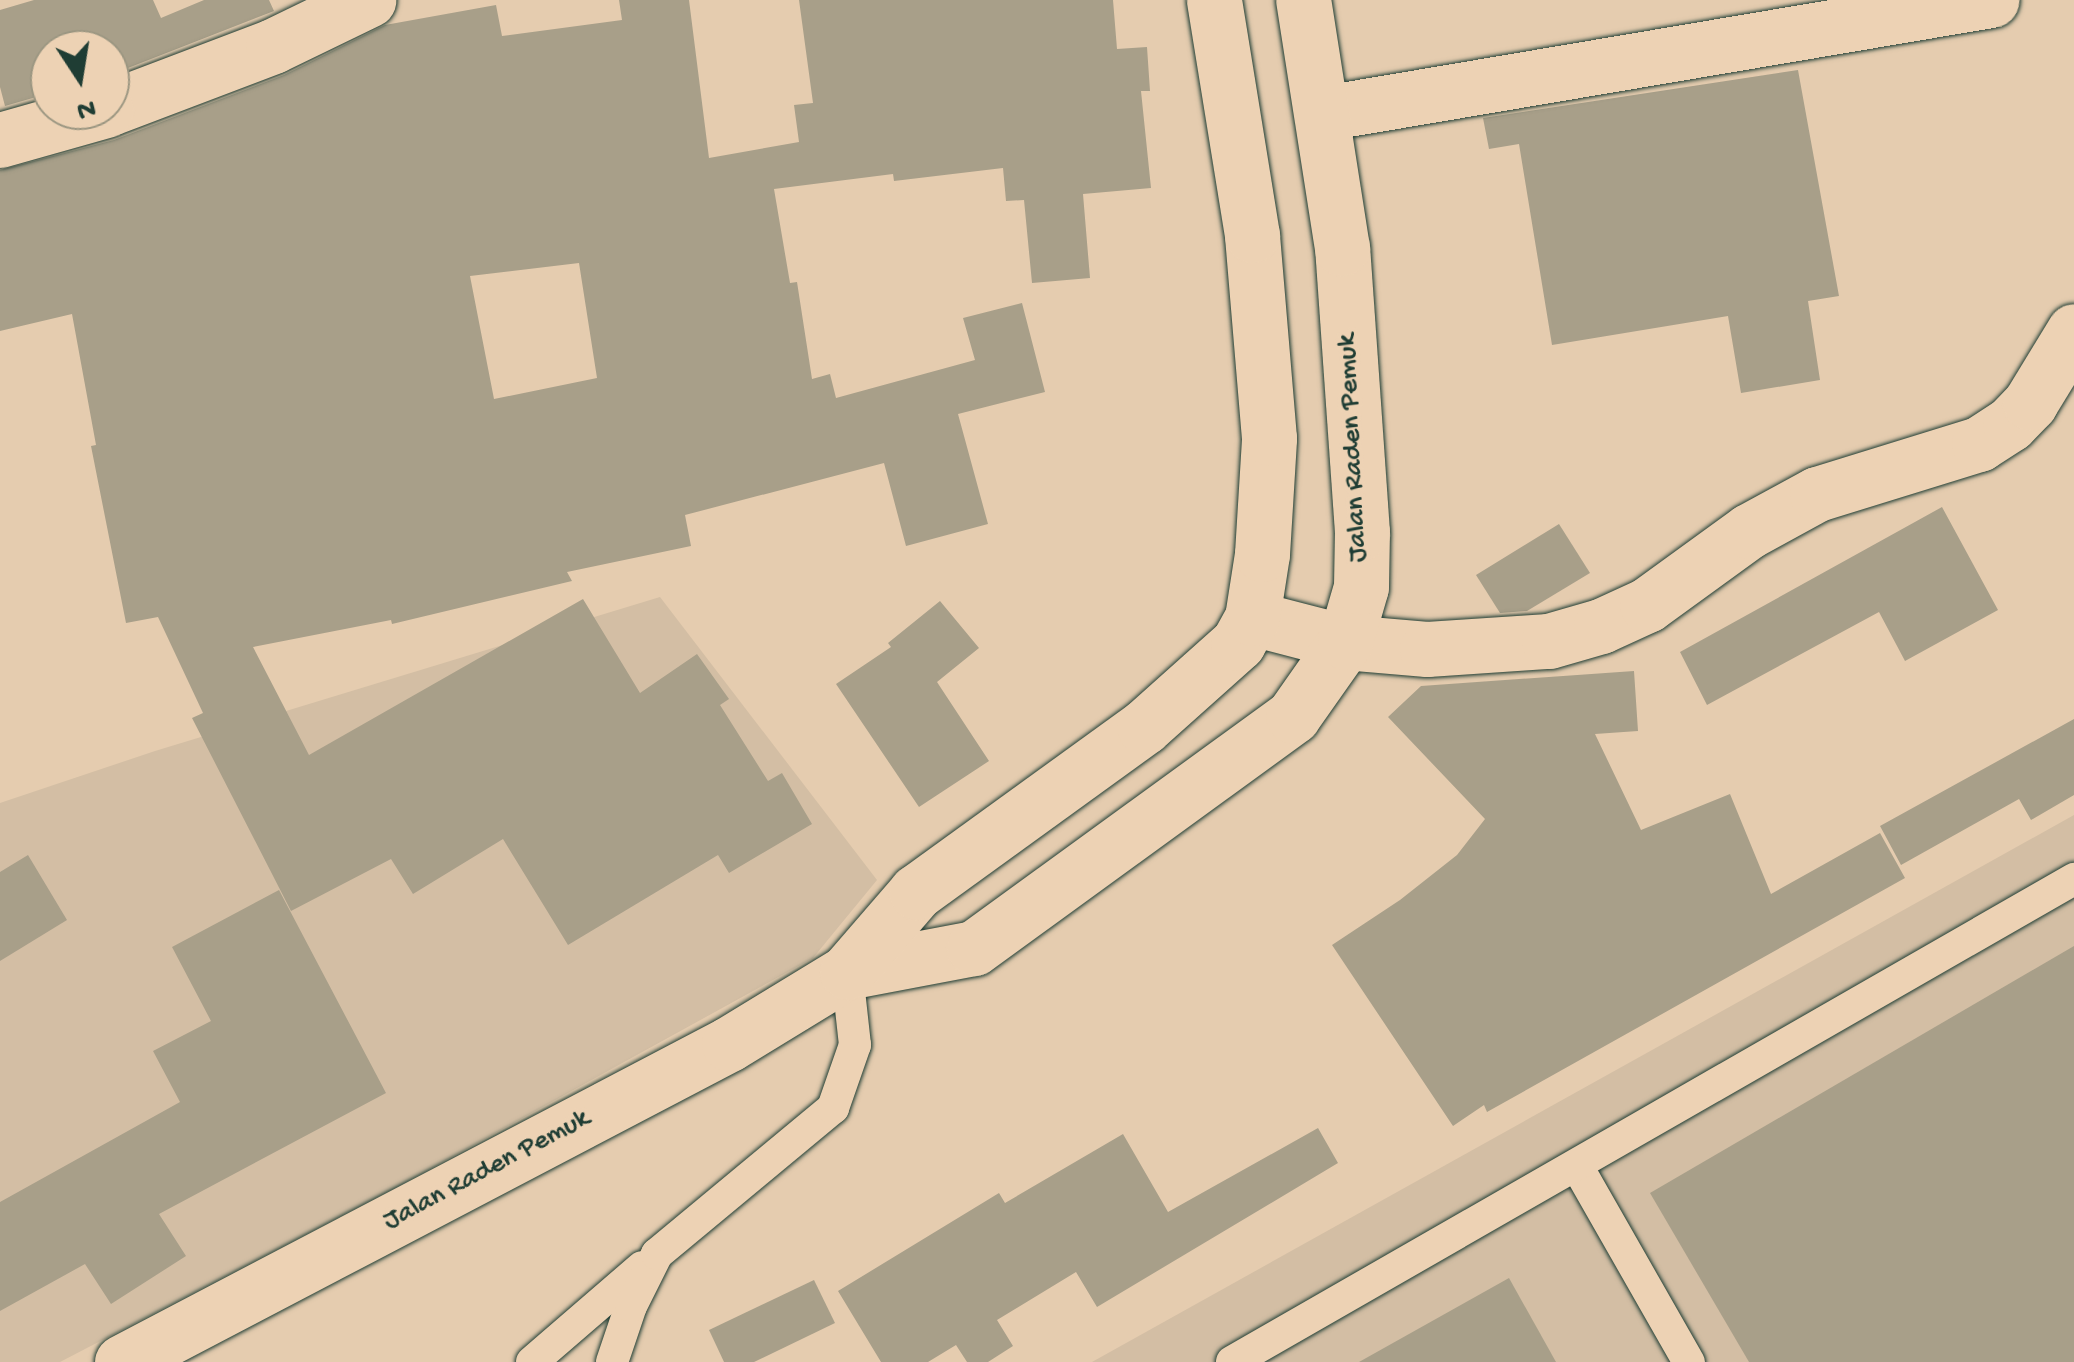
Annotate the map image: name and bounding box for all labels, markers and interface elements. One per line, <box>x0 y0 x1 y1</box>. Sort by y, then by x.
north arrow <box>30 30 130 130</box>
text: N <box>74 90 98 126</box>
street label: Jalan Raden Pemuk <box>1331 333 1377 563</box>
street label: Jalan Raden Pemuk <box>378 1103 596 1239</box>

